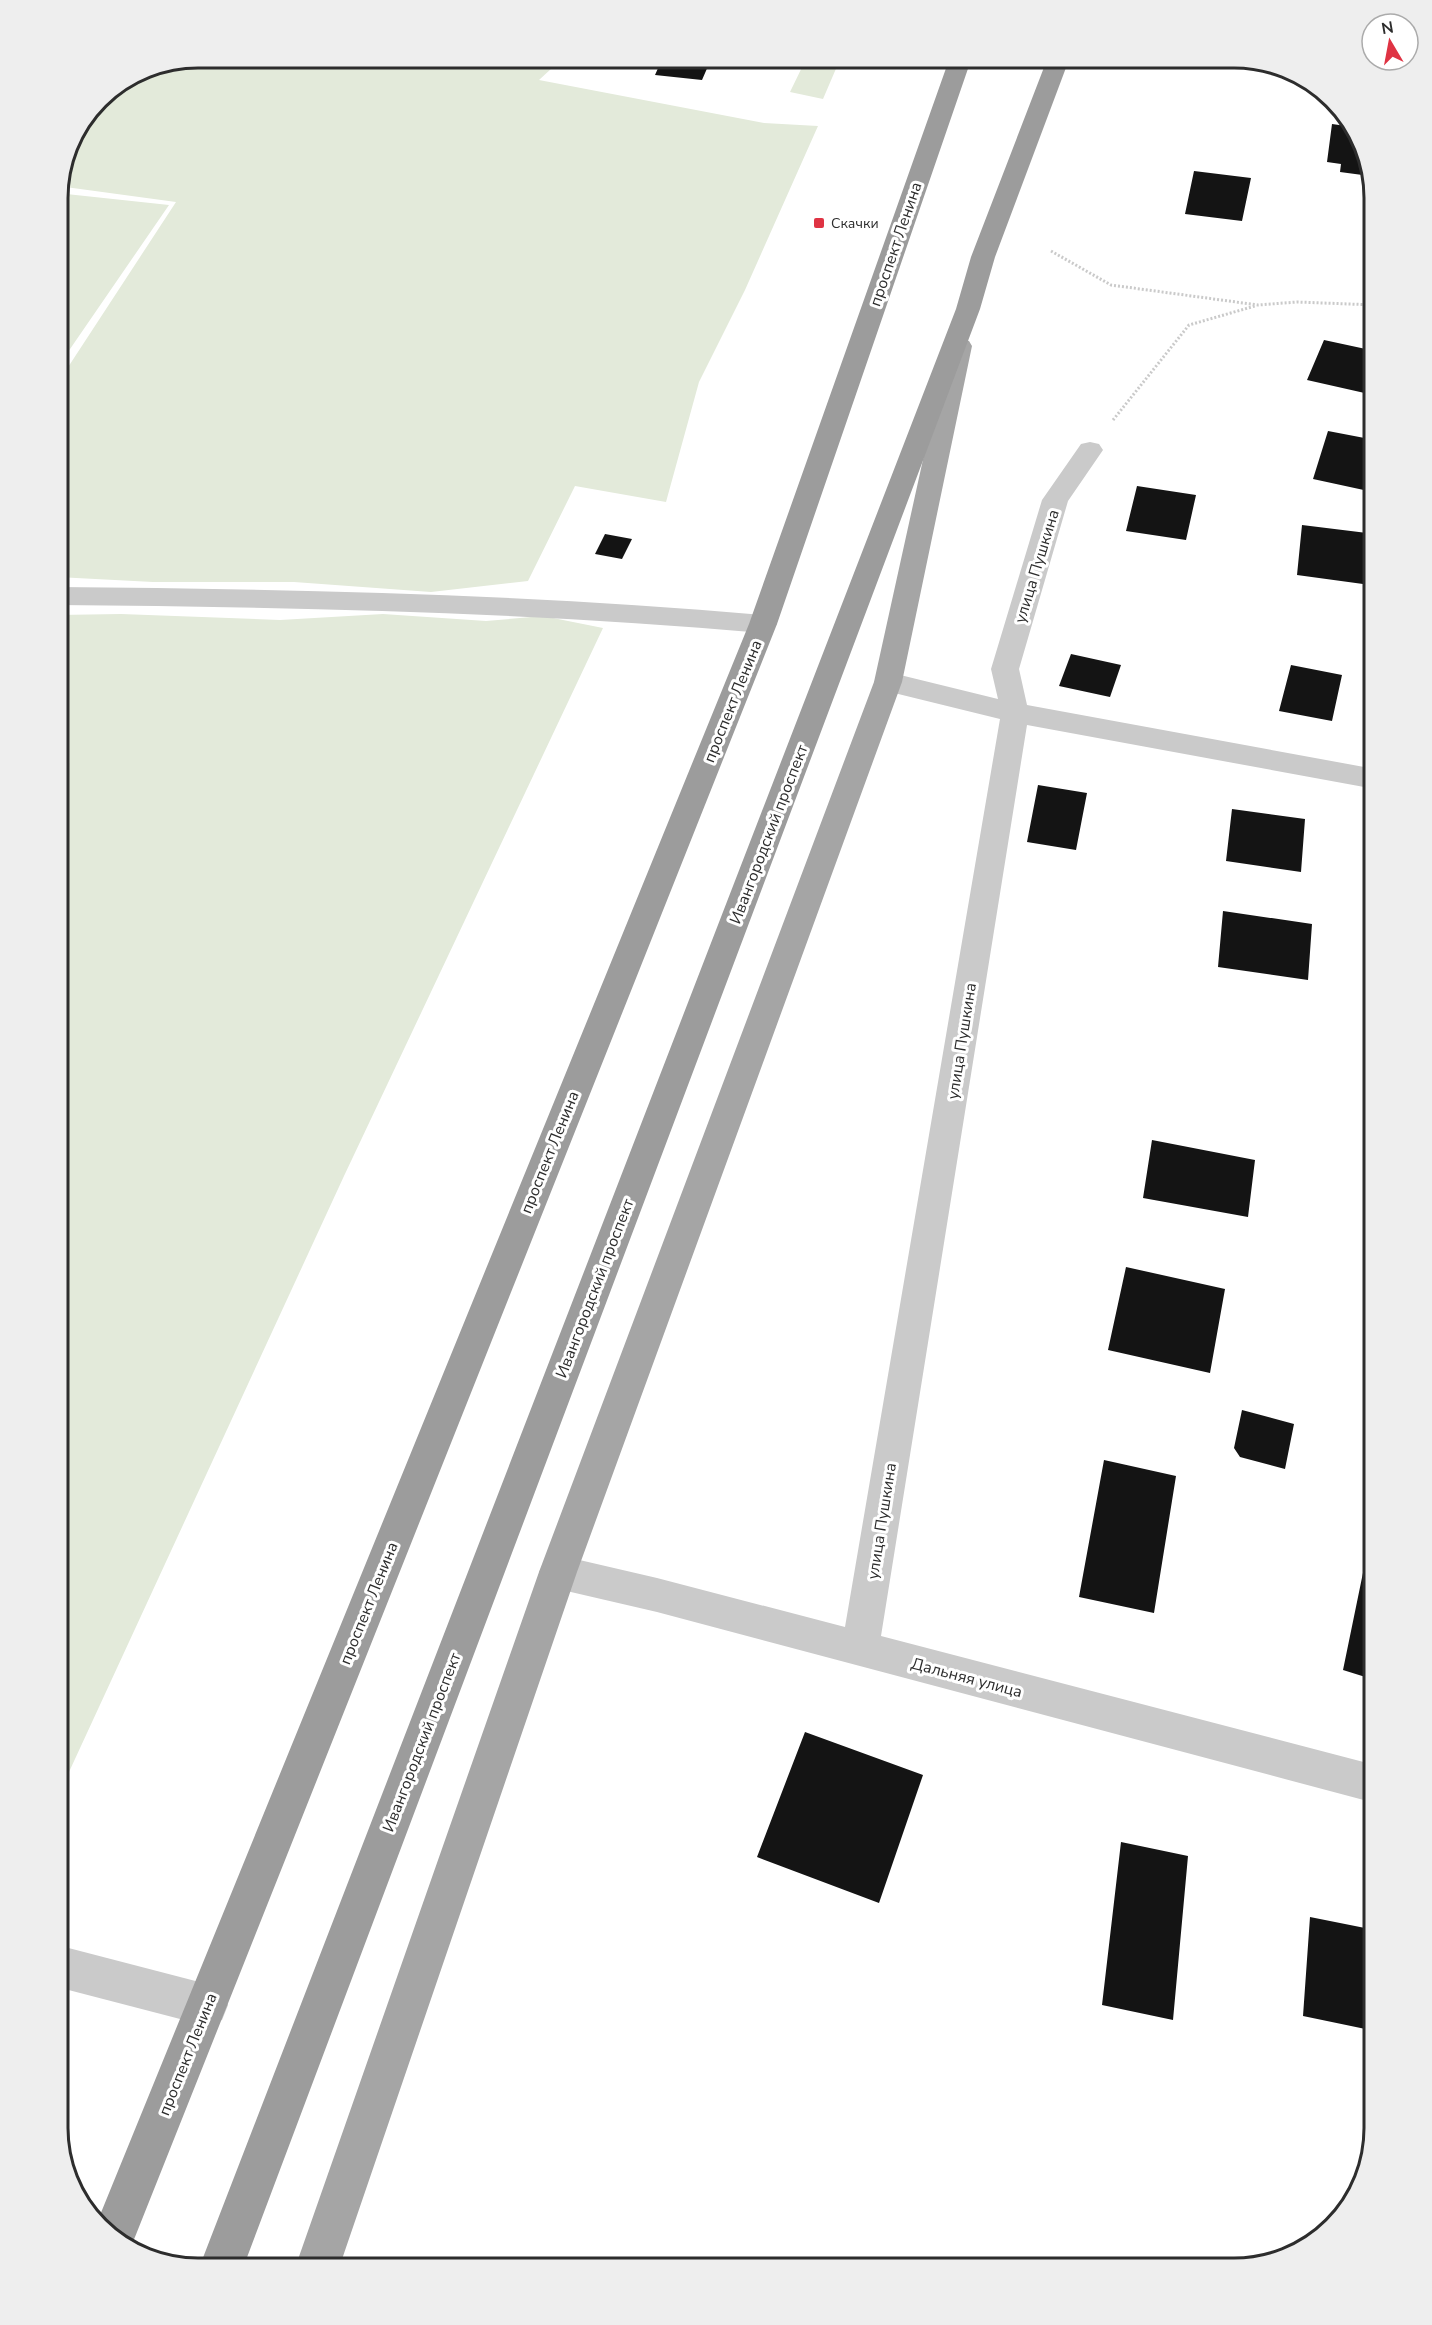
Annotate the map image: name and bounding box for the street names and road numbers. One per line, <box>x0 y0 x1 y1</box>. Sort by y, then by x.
street label: проспект Ленина <box>864 179 928 310</box>
street label: улица Пушкина <box>1009 507 1065 626</box>
street label: проспект Ленина <box>698 637 768 766</box>
street label: Ивангородский проспект <box>725 741 814 927</box>
street label: улица Пушкина <box>942 981 982 1101</box>
street label: проспект Ленина <box>515 1088 585 1217</box>
street label: Ивангородский проспект <box>551 1195 640 1381</box>
street label: улица Пушкина <box>862 1461 902 1581</box>
street label: проспект Ленина <box>334 1539 404 1668</box>
street label: Ивангородский проспект <box>378 1649 467 1835</box>
street label: Дальняя улица <box>909 1653 1025 1703</box>
street label: проспект Ленина <box>153 1990 223 2119</box>

